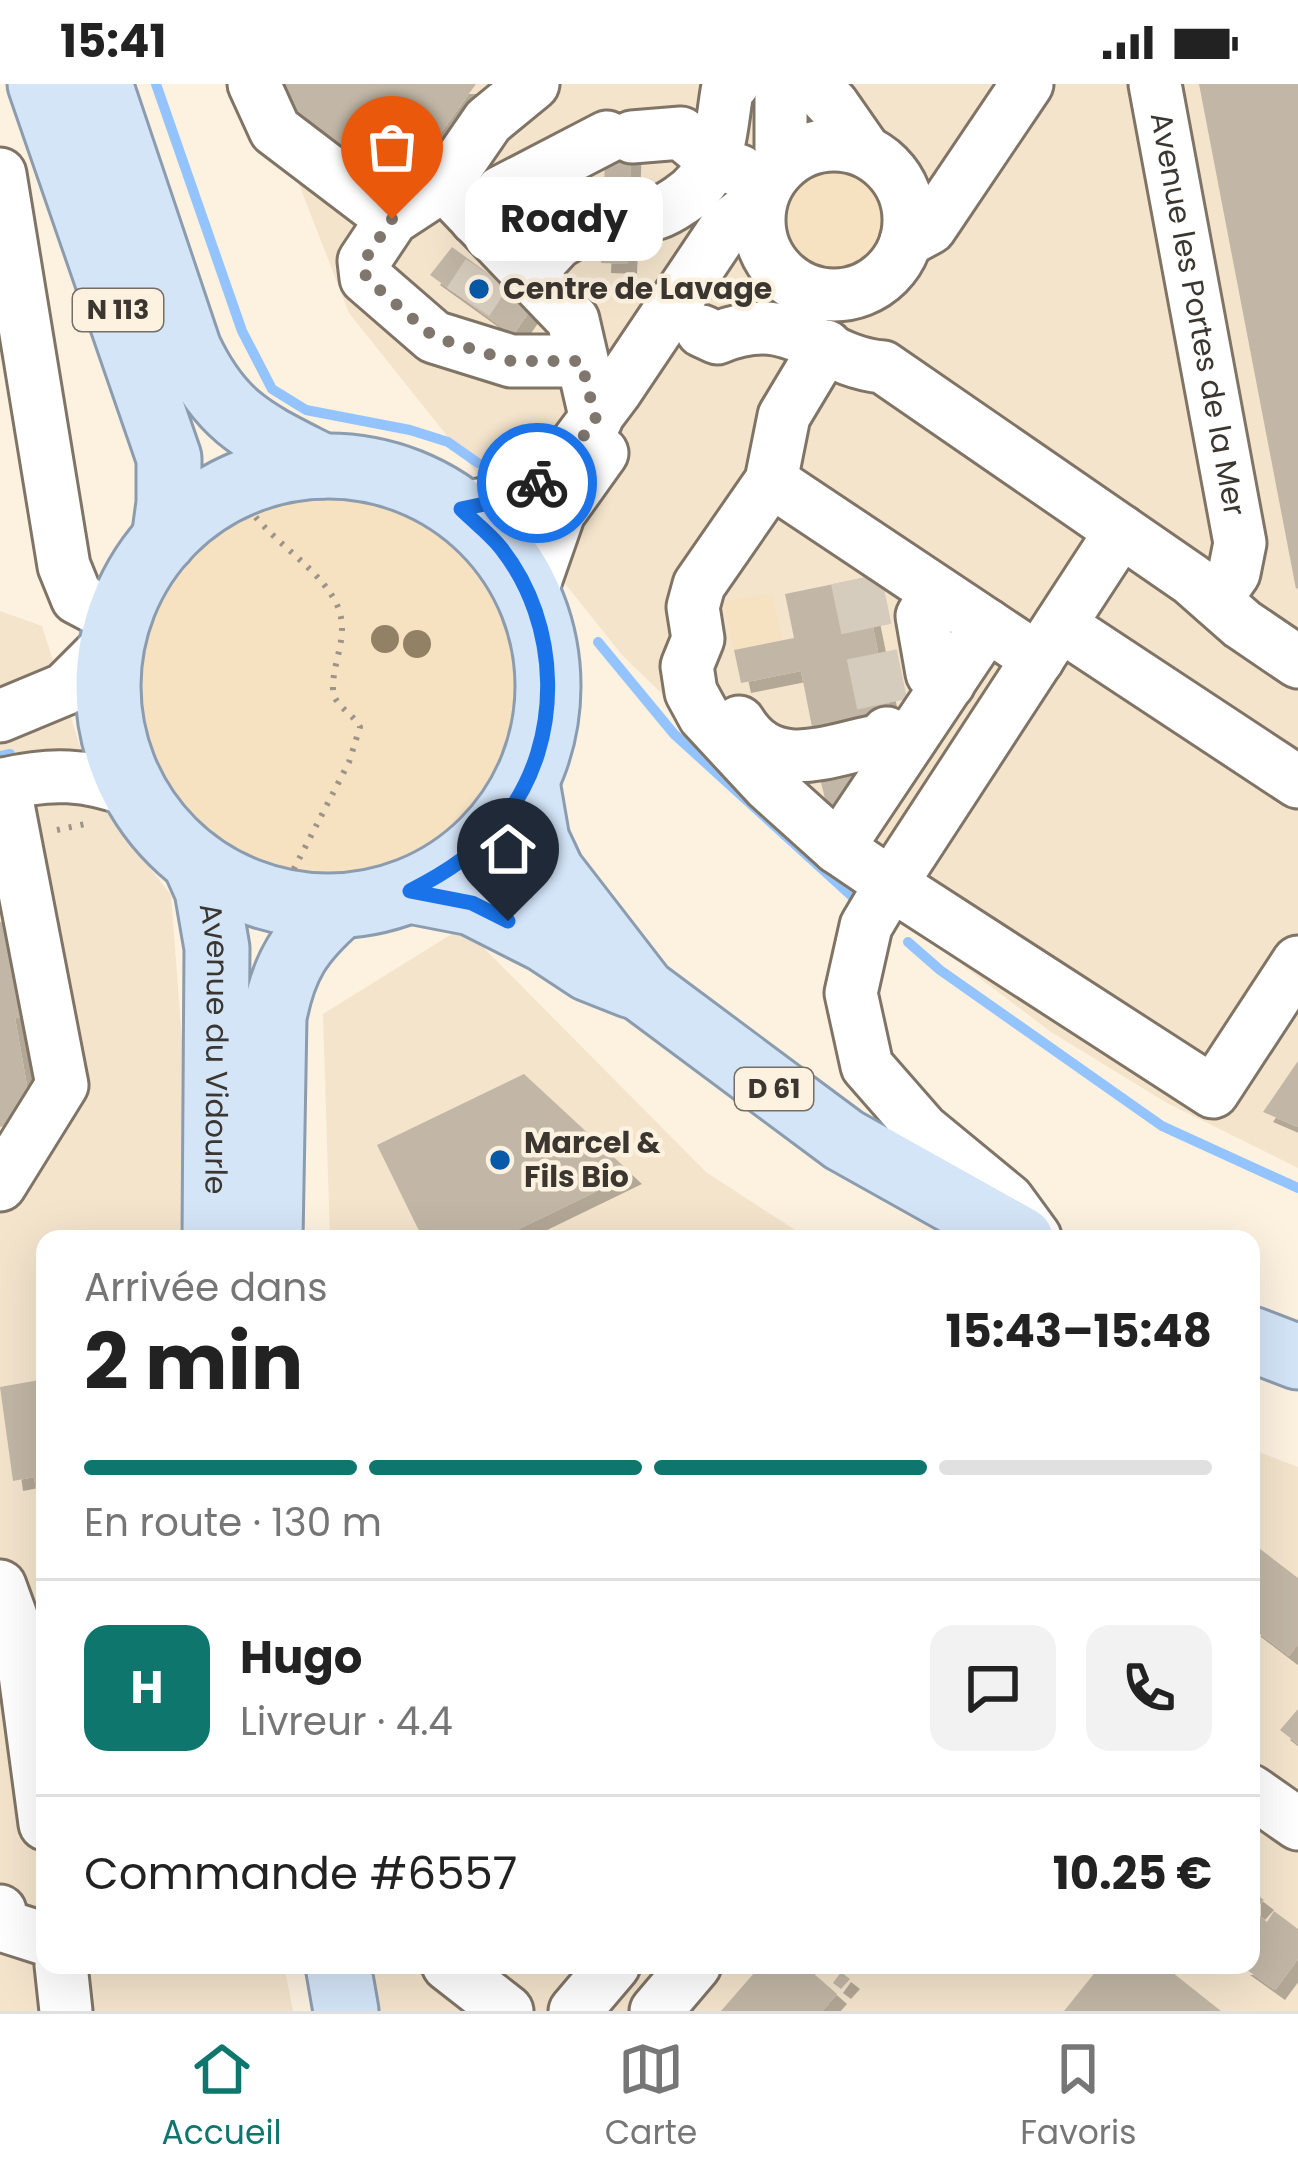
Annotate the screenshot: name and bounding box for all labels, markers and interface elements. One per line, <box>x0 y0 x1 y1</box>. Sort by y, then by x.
text: 15:41 <box>60 10 166 73</box>
pin <box>341 96 443 219</box>
street label: Avenue les Portes de la Mer <box>1140 109 1257 519</box>
icon: bag <box>359 114 425 180</box>
callout: Roady <box>464 177 662 261</box>
text: Roady <box>500 191 628 246</box>
place label: Centre de Lavage <box>503 267 772 310</box>
marker: Centre de Lavage <box>466 276 492 302</box>
road number: N 113 <box>73 289 163 331</box>
courier <box>477 423 597 543</box>
icon: bike <box>504 450 570 516</box>
pin <box>457 798 559 921</box>
icon: home <box>475 816 541 882</box>
street label: Avenue du Vidourle <box>189 900 239 1195</box>
road number: D 61 <box>735 1068 813 1110</box>
place label: Marcel & Fils Bio <box>524 1121 661 1198</box>
marker: Marcel & Fils Bio <box>487 1147 513 1173</box>
text: Arrivée dans <box>84 1260 328 1315</box>
text: 15:43–15:48 <box>946 1300 1212 1363</box>
text: 2 min <box>84 1307 303 1416</box>
text: En route · 130 m <box>84 1495 382 1550</box>
button: chat <box>930 1625 1056 1751</box>
button: phone <box>1086 1625 1212 1751</box>
text: Hugo <box>240 1626 362 1689</box>
text: H <box>131 1656 163 1719</box>
text: Livreur · 4.4 <box>240 1694 453 1749</box>
text: Commande #6557 <box>84 1842 517 1905</box>
text: 10.25 € <box>1053 1842 1212 1905</box>
tab: Accueil <box>162 2036 282 2158</box>
tab: Carte <box>605 2036 697 2158</box>
tab: Favoris <box>1020 2036 1136 2158</box>

